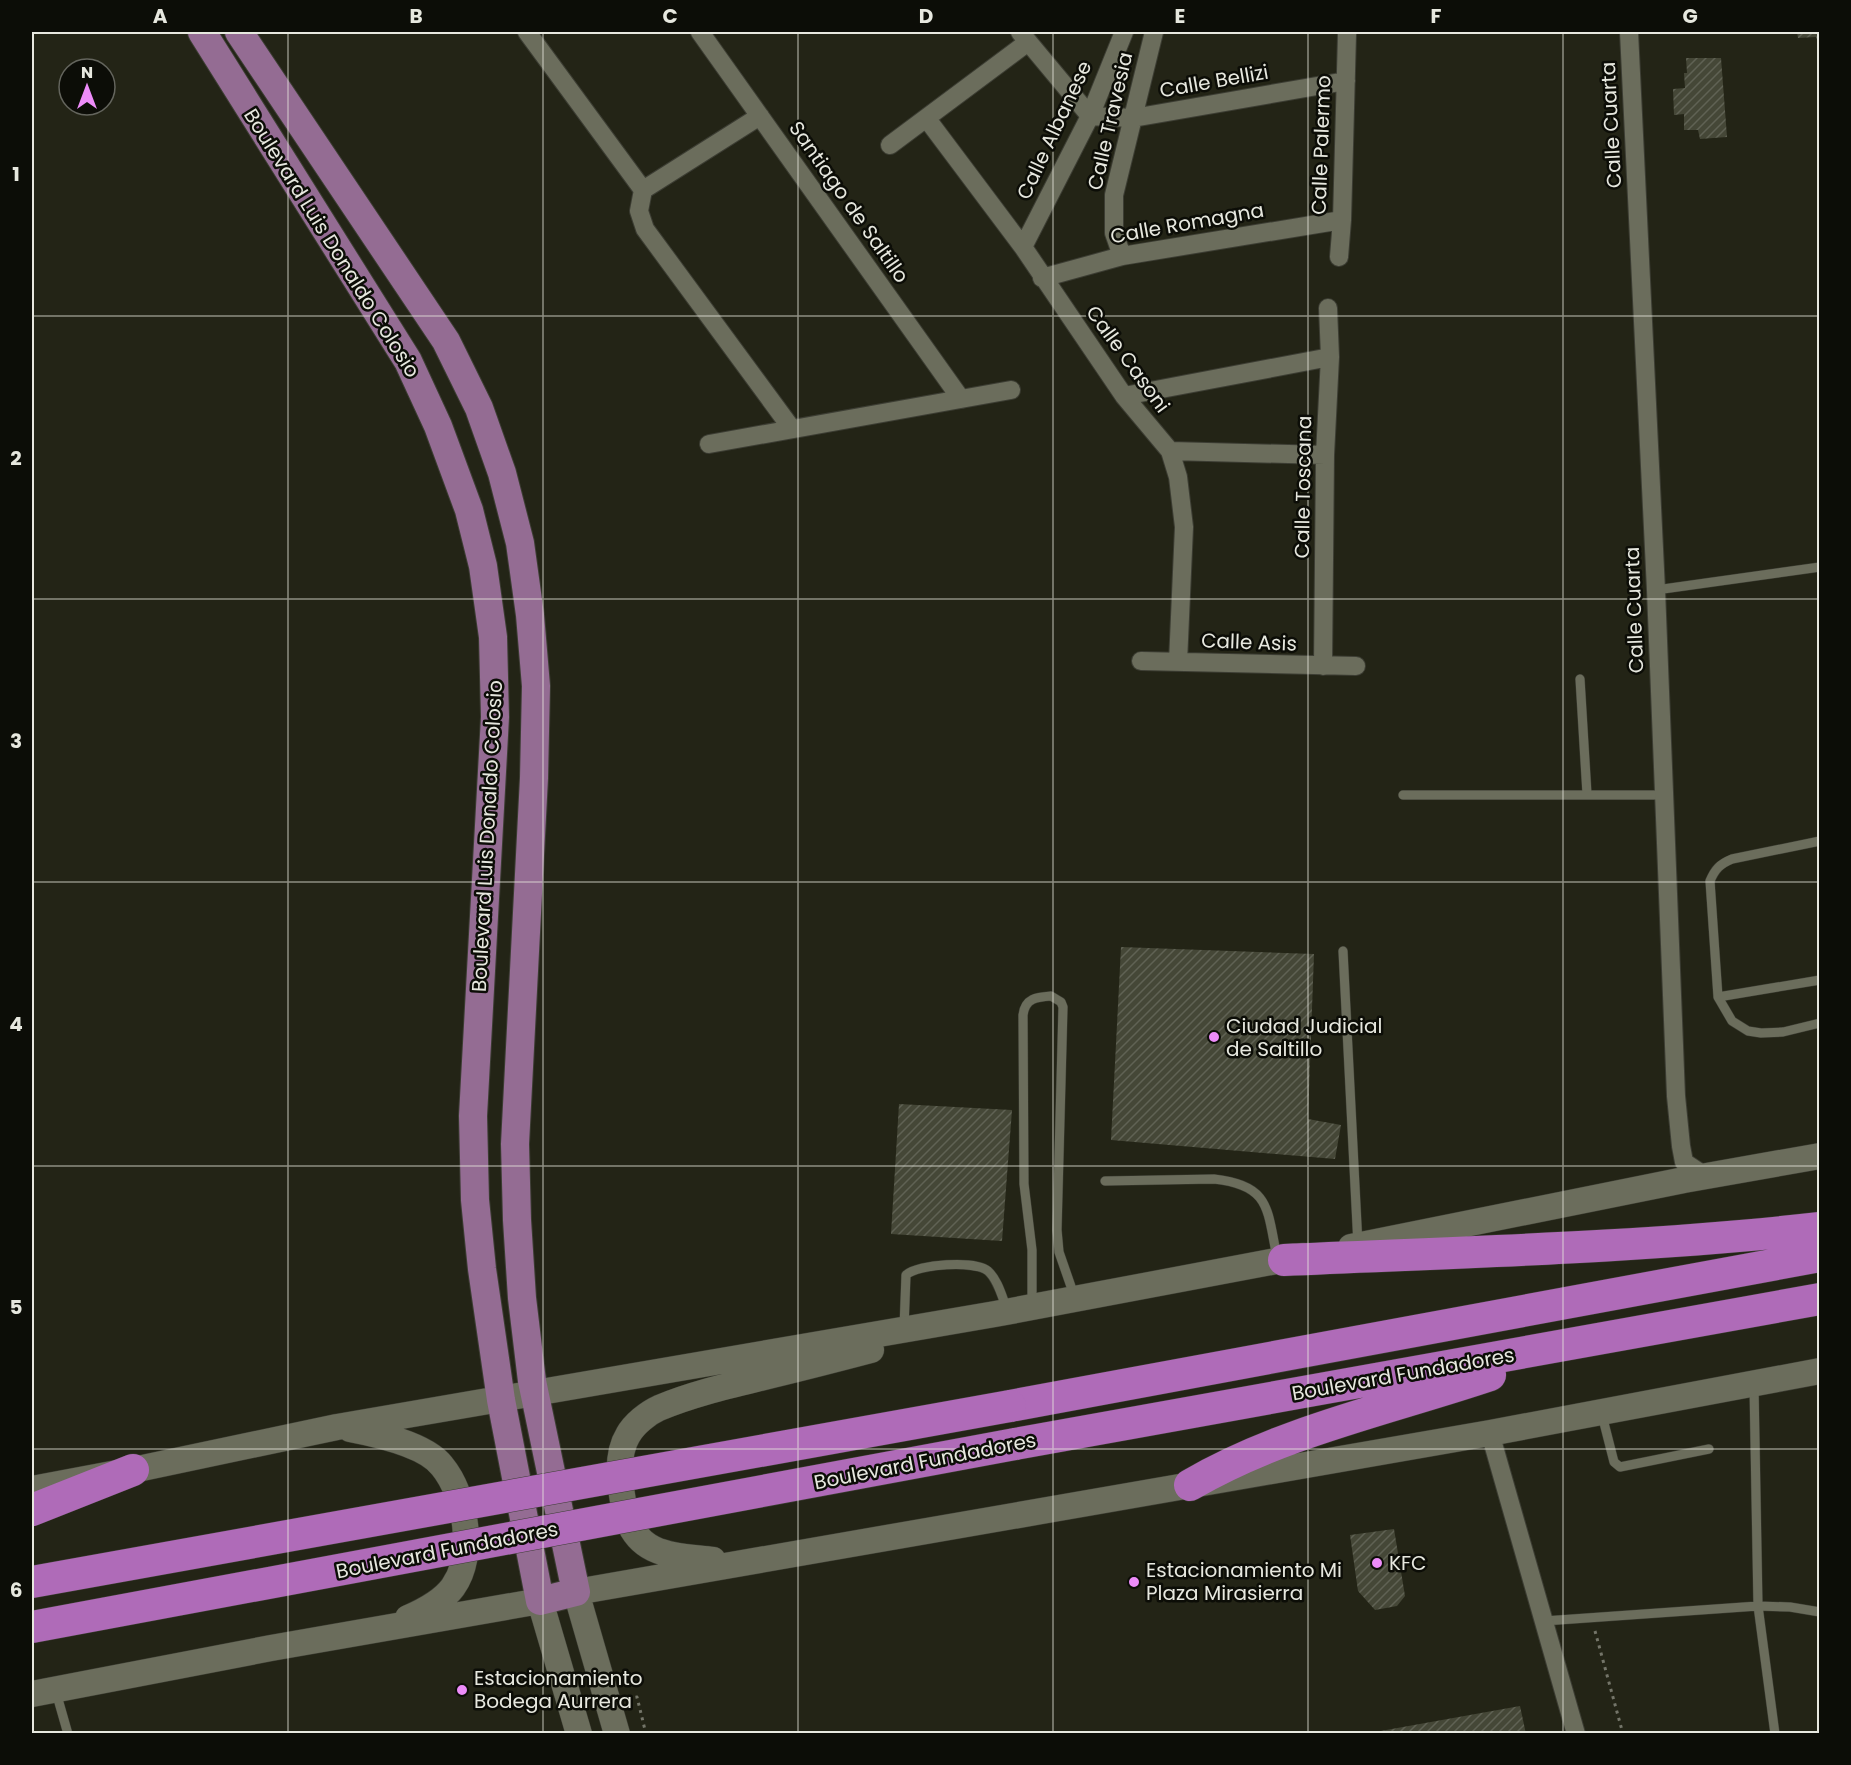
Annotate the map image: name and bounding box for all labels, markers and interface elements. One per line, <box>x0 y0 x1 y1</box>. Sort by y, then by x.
text: A <box>153 2 168 30</box>
text: B <box>409 2 423 30</box>
text: C <box>662 2 678 30</box>
text: D <box>919 2 933 30</box>
text: E <box>1175 2 1185 30</box>
text: F <box>1431 2 1442 30</box>
text: G <box>1682 2 1698 30</box>
street label: Calle Travesia <box>1081 49 1139 193</box>
street label: Calle Albanese <box>1010 56 1098 204</box>
north arrow <box>57 57 117 117</box>
street label: Calle Bellizi <box>1157 58 1271 104</box>
text: N <box>81 61 93 84</box>
street label: Calle Cuarta <box>1594 61 1628 189</box>
street label: Calle Palermo <box>1305 75 1337 215</box>
street label: Boulevard Luis Donaldo Colosio <box>237 103 427 383</box>
street label: Santiago de Saltillo <box>783 115 915 289</box>
text: 1 <box>12 160 20 188</box>
street label: Calle Romagna <box>1108 196 1266 250</box>
street label: Calle Casoni <box>1080 300 1176 418</box>
street label: Calle Toscana <box>1288 415 1318 559</box>
text: 2 <box>10 444 22 472</box>
street label: Calle Cuarta <box>1618 546 1650 674</box>
street label: Calle Asis <box>1201 626 1297 658</box>
street label: Boulevard Luis Donaldo Colosio <box>465 679 509 993</box>
text: 3 <box>10 727 22 755</box>
text: 4 <box>9 1010 23 1038</box>
place label: Ciudad Judicial de Saltillo <box>1226 1012 1382 1063</box>
marker: Ciudad Judicial de Saltillo <box>1207 1030 1221 1044</box>
text: 5 <box>10 1293 23 1321</box>
street label: Boulevard Fundadores <box>1289 1341 1517 1407</box>
street label: Boulevard Fundadores <box>812 1426 1038 1496</box>
street label: Boulevard Fundadores <box>334 1515 560 1585</box>
place label: KFC <box>1389 1549 1427 1577</box>
place label: Estacionamiento Mi Plaza Mirasierra <box>1146 1556 1342 1607</box>
marker: KFC <box>1370 1556 1384 1570</box>
marker: Estacionamiento Mi Plaza Mirasierra <box>1127 1575 1141 1589</box>
text: 6 <box>10 1576 22 1604</box>
place label: Estacionamiento Bodega Aurrera <box>474 1664 642 1715</box>
marker: Estacionamiento Bodega Aurrera <box>455 1683 469 1697</box>

